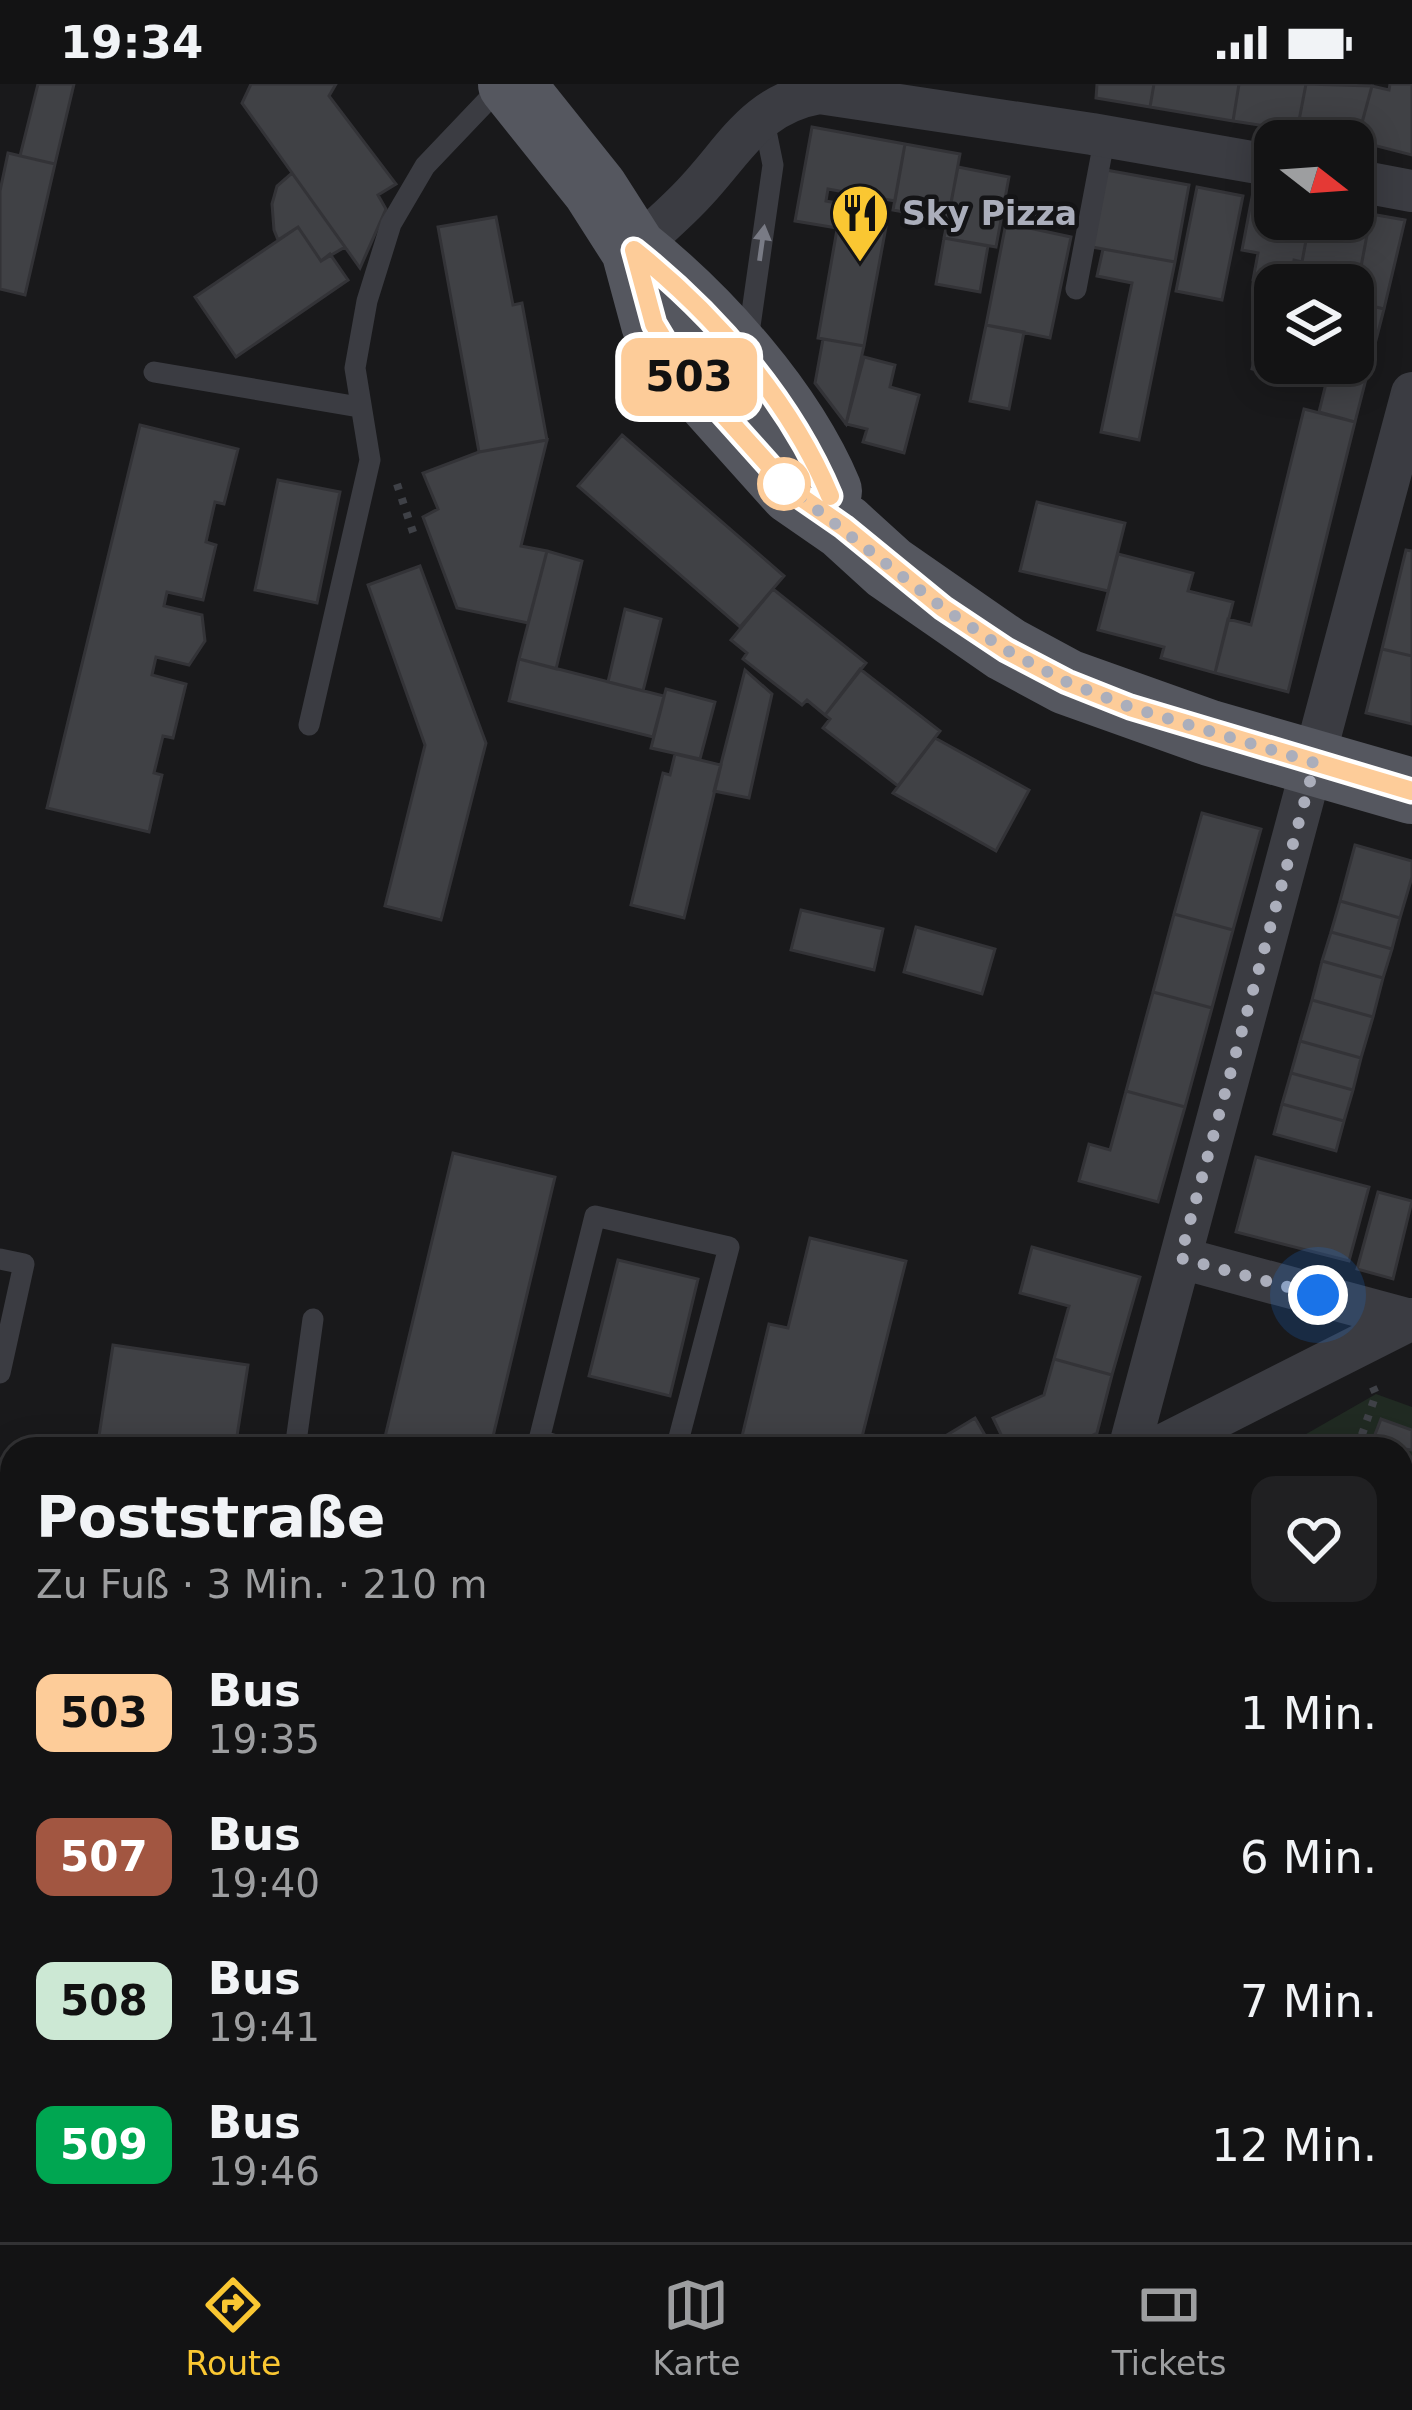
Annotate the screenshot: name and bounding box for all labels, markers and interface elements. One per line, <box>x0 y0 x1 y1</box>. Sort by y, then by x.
text: 19:34 <box>60 16 203 69</box>
north arrow <box>1254 120 1374 240</box>
map controls <box>1254 120 1374 384</box>
restaurant icon: Sky Pizza <box>829 182 891 264</box>
place label: Sky Pizza <box>902 194 1077 233</box>
one-way arrow <box>753 224 772 261</box>
button: layers <box>1254 264 1374 384</box>
line badge: 503 <box>620 338 758 416</box>
text: 503 <box>645 352 733 401</box>
unlabelled marker <box>759 459 809 509</box>
your location <box>1288 1265 1348 1325</box>
button: heart <box>1251 1476 1377 1602</box>
text: Poststraße <box>36 1484 386 1550</box>
text: Zu Fuß · 3 Min. · 210 m <box>36 1562 487 1607</box>
text: Bus <box>208 1664 301 1717</box>
text: 1 Min. <box>1240 1687 1377 1740</box>
text: 503 <box>60 1688 148 1737</box>
text: 19:35 <box>208 1717 320 1762</box>
text: Bus <box>208 1808 301 1861</box>
text: 6 Min. <box>1240 1831 1377 1884</box>
text: 507 <box>60 1832 148 1881</box>
text: 19:40 <box>208 1861 320 1906</box>
text: Bus <box>208 1952 301 2005</box>
text: 7 Min. <box>1240 1975 1377 2028</box>
text: 508 <box>60 1976 148 2025</box>
text: 19:41 <box>208 2005 320 2050</box>
text: Bus <box>208 2096 301 2149</box>
text: 12 Min. <box>1211 2119 1377 2172</box>
text: 509 <box>60 2120 148 2169</box>
text: 19:46 <box>208 2149 320 2194</box>
tab: Route <box>186 2272 281 2383</box>
tab: Karte <box>652 2272 741 2383</box>
tab: Tickets <box>1112 2272 1226 2383</box>

